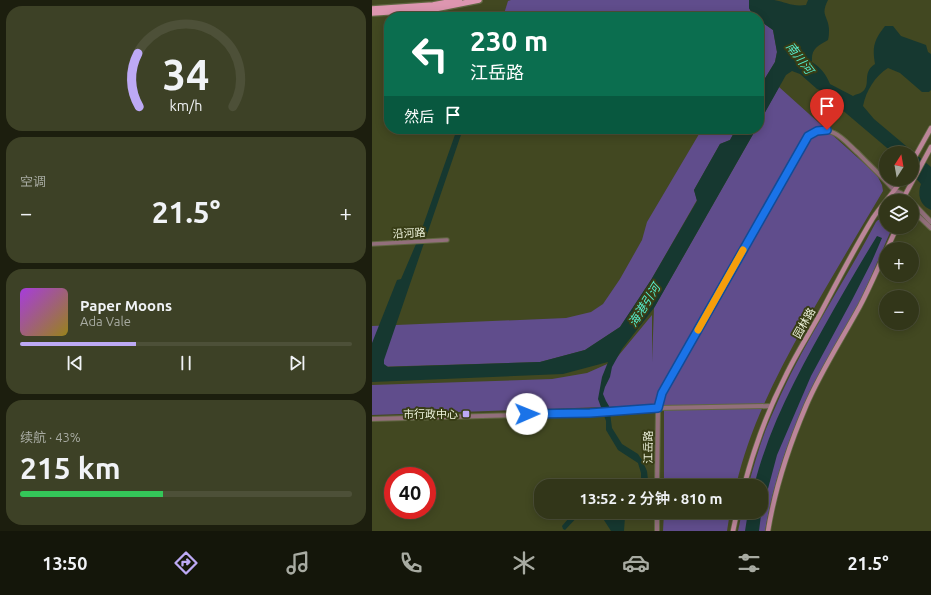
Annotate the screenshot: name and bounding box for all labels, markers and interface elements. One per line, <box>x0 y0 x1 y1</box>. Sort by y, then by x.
text: 230 m <box>470 25 548 56</box>
icon: left <box>404 28 456 80</box>
water label: 南川河 <box>784 40 817 78</box>
text: 34 <box>163 50 209 97</box>
text: 江岳路 <box>470 62 524 82</box>
pin <box>810 89 844 130</box>
icon: arrive <box>816 95 838 117</box>
text: km/h <box>170 97 202 113</box>
icon: arrive <box>442 104 464 126</box>
text: 然后 <box>404 108 434 125</box>
north arrow <box>879 146 919 186</box>
map controls <box>879 146 919 330</box>
text: 空调 <box>20 174 46 188</box>
button: layers <box>879 194 919 234</box>
text: 21.5° <box>152 195 220 229</box>
text: − <box>20 200 32 225</box>
text: + <box>340 200 352 225</box>
street label: 沿河路 <box>392 226 426 240</box>
button: + <box>879 242 919 282</box>
water label: 海港引河 <box>626 280 663 329</box>
button: − <box>879 290 919 330</box>
text: Paper Moons <box>80 297 172 314</box>
street label: 园林路 <box>791 306 817 340</box>
text: Ada Vale <box>80 314 131 328</box>
icon: previous <box>64 352 86 374</box>
icon: pause <box>175 352 197 374</box>
icon: next <box>286 352 308 374</box>
position arrow <box>506 393 548 435</box>
place label: 市行政中心 <box>403 408 458 420</box>
marker: 市行政中心 <box>461 409 471 419</box>
text: 续航 · 43% <box>20 430 81 444</box>
street label: 江岳路 <box>642 431 654 464</box>
text: 215 km <box>20 451 121 485</box>
speed limit sign: 40 <box>384 467 436 519</box>
text: 13:52 · 2 分钟 · 810 m <box>579 490 723 507</box>
icon: directions <box>172 549 200 577</box>
icon: music <box>284 549 312 577</box>
icon: phone <box>397 549 425 577</box>
icon: climate <box>510 549 538 577</box>
icon: car <box>622 549 650 577</box>
icon: filters <box>735 549 763 577</box>
text: 13:50 <box>42 553 87 573</box>
text: 21.5° <box>847 553 889 573</box>

